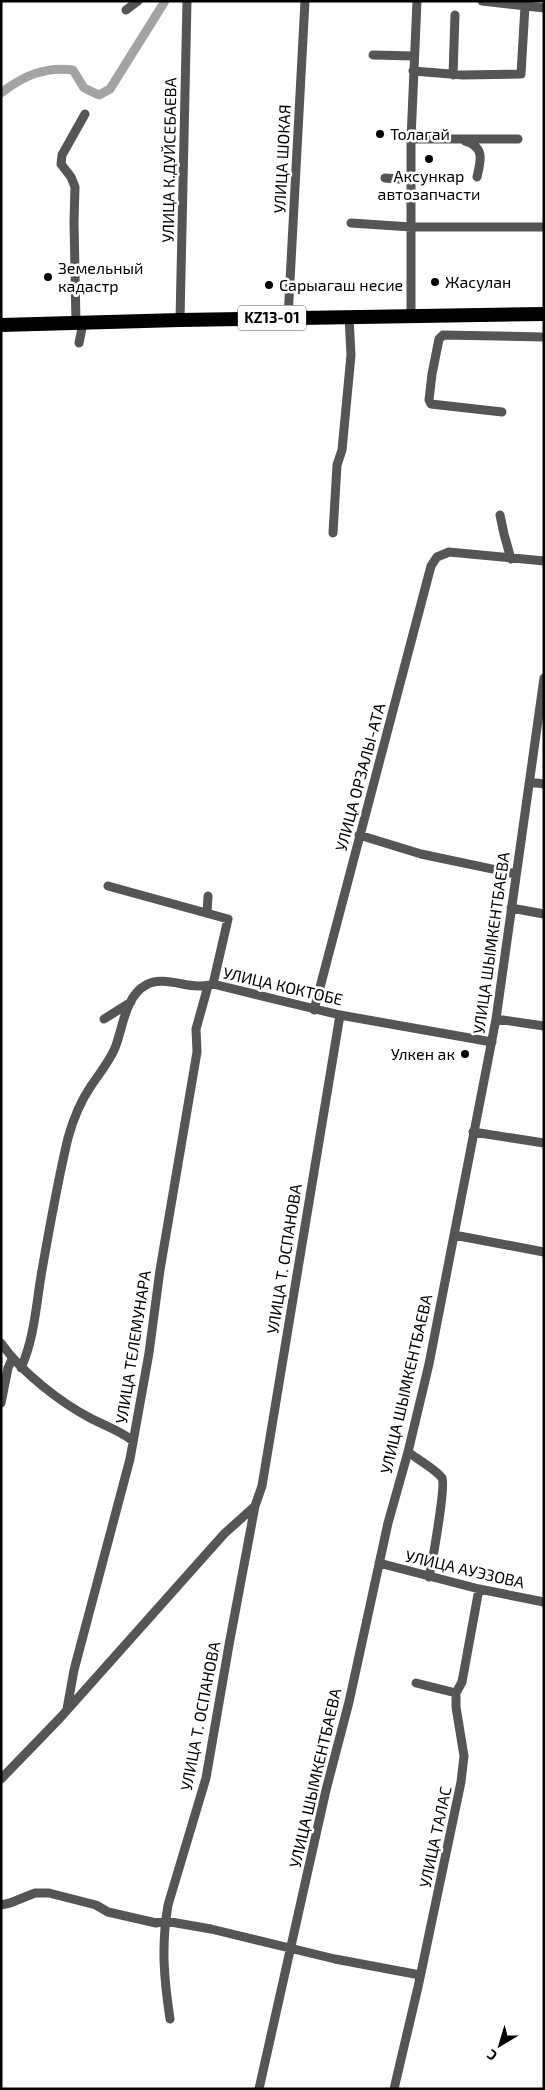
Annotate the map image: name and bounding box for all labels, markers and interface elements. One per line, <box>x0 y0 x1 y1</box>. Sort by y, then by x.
street label: УЛИЦА К.ДУЙСЕБАЕВА <box>158 77 179 243</box>
street label: УЛИЦА ШОКАЯ <box>269 104 294 214</box>
place label: Толагай <box>390 124 450 143</box>
marker: Толагай <box>374 128 386 140</box>
marker: Аксункар автозапчасти <box>423 153 435 165</box>
place label: Аксункар автозапчасти <box>378 166 480 203</box>
place label: Земельный кадастр <box>58 258 144 295</box>
marker: Земельный кадастр <box>42 271 54 283</box>
place label: Жасулан <box>445 272 511 292</box>
place label: Сарыагаш несие <box>279 275 403 294</box>
marker: Жасулан <box>429 276 441 288</box>
marker: Сарыагаш несие <box>263 279 275 291</box>
road number: KZ13-01 <box>238 306 306 330</box>
street label: УЛИЦА ОРЗАЛЫ-АТА <box>331 701 388 853</box>
street label: УЛИЦА ШЫМКЕНТБАЕВА <box>468 851 513 1035</box>
street label: УЛИЦА КОКТОБЕ <box>221 962 345 1009</box>
place label: Улкен ак <box>391 1044 455 1063</box>
marker: Улкен ак <box>459 1048 471 1060</box>
street label: УЛИЦА Т. ОСПАНОВА <box>262 1182 305 1335</box>
street label: УЛИЦА ТЕЛЕМУНАРА <box>111 1269 154 1425</box>
street label: УЛИЦА ШЫМКЕНТБАЕВА <box>376 1292 435 1476</box>
street label: УЛИЦА АУЭЗОВА <box>404 1546 527 1591</box>
street label: УЛИЦА Т. ОСПАНОВА <box>176 1640 223 1792</box>
street label: УЛИЦА ШЫМКЕНТБАЕВА <box>285 1686 344 1870</box>
street label: УЛИЦА ТАЛАС <box>415 1785 455 1889</box>
north arrow <box>475 2020 525 2070</box>
text: С <box>483 2046 500 2065</box>

